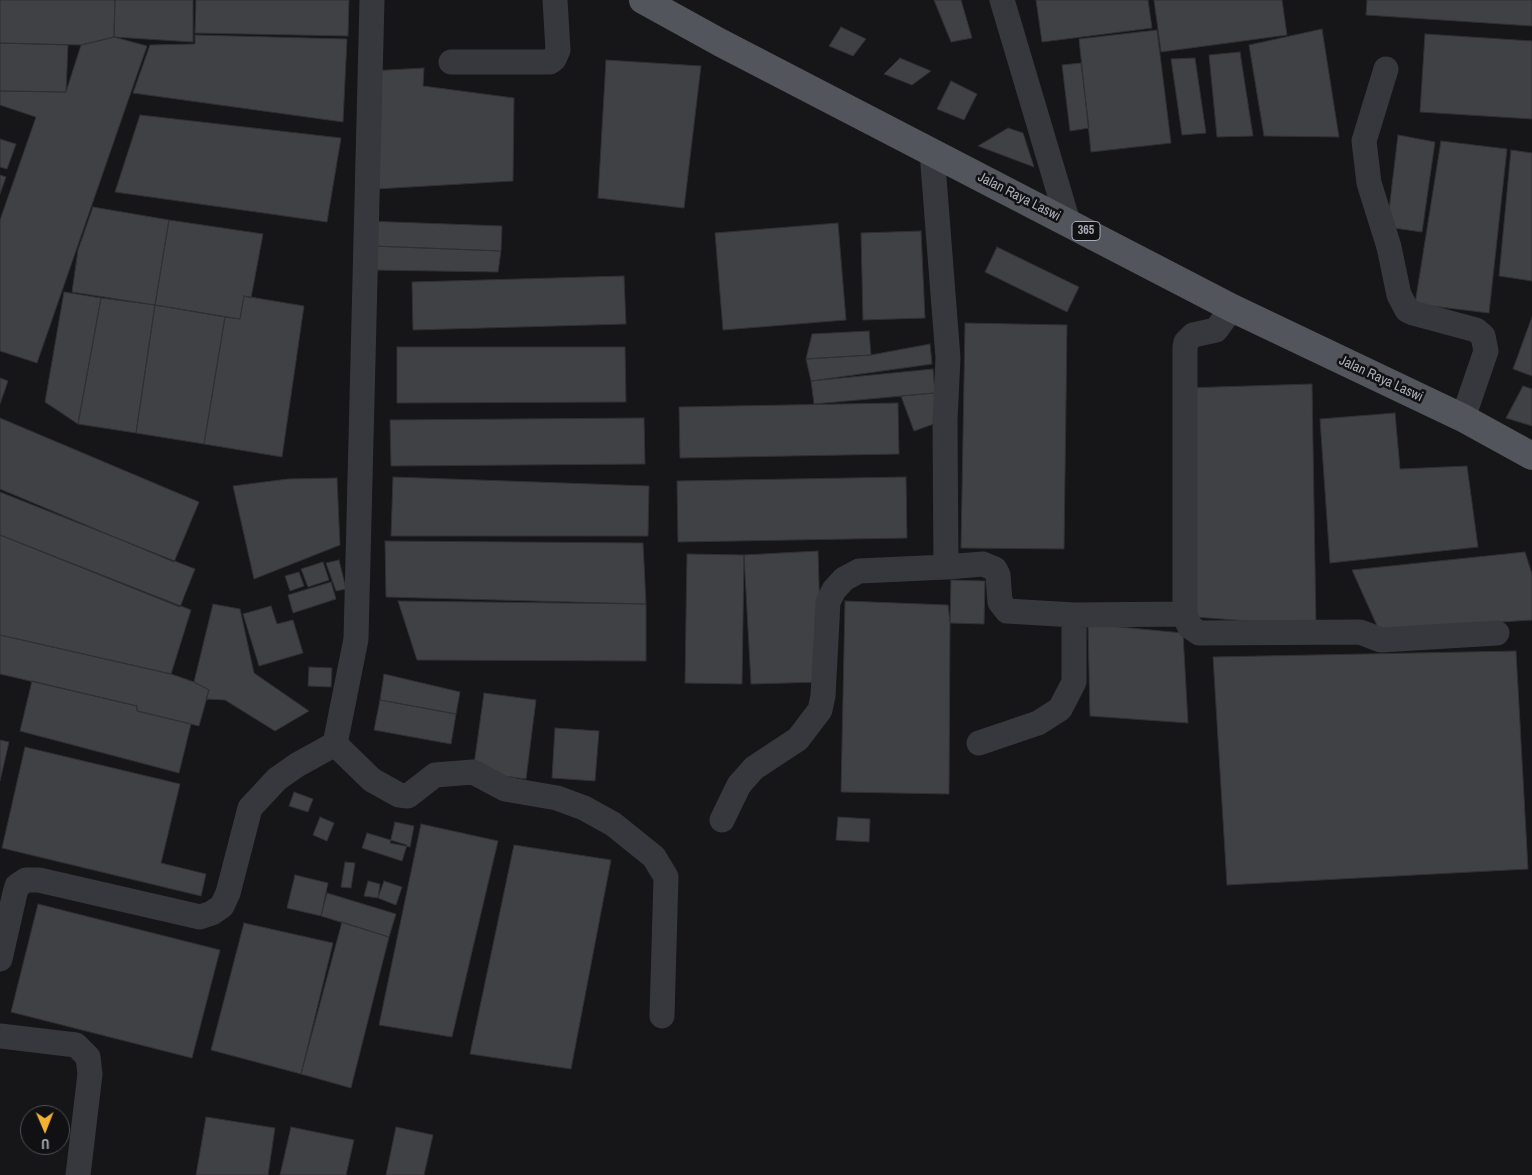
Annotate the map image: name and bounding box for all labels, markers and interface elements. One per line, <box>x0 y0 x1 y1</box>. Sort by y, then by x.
street label: Jalan Raya Laswi <box>975 169 1063 225</box>
road number: 365 <box>1072 222 1100 240</box>
street label: Jalan Raya Laswi <box>1336 352 1426 406</box>
north arrow <box>20 1105 70 1155</box>
text: U <box>41 1135 50 1153</box>

